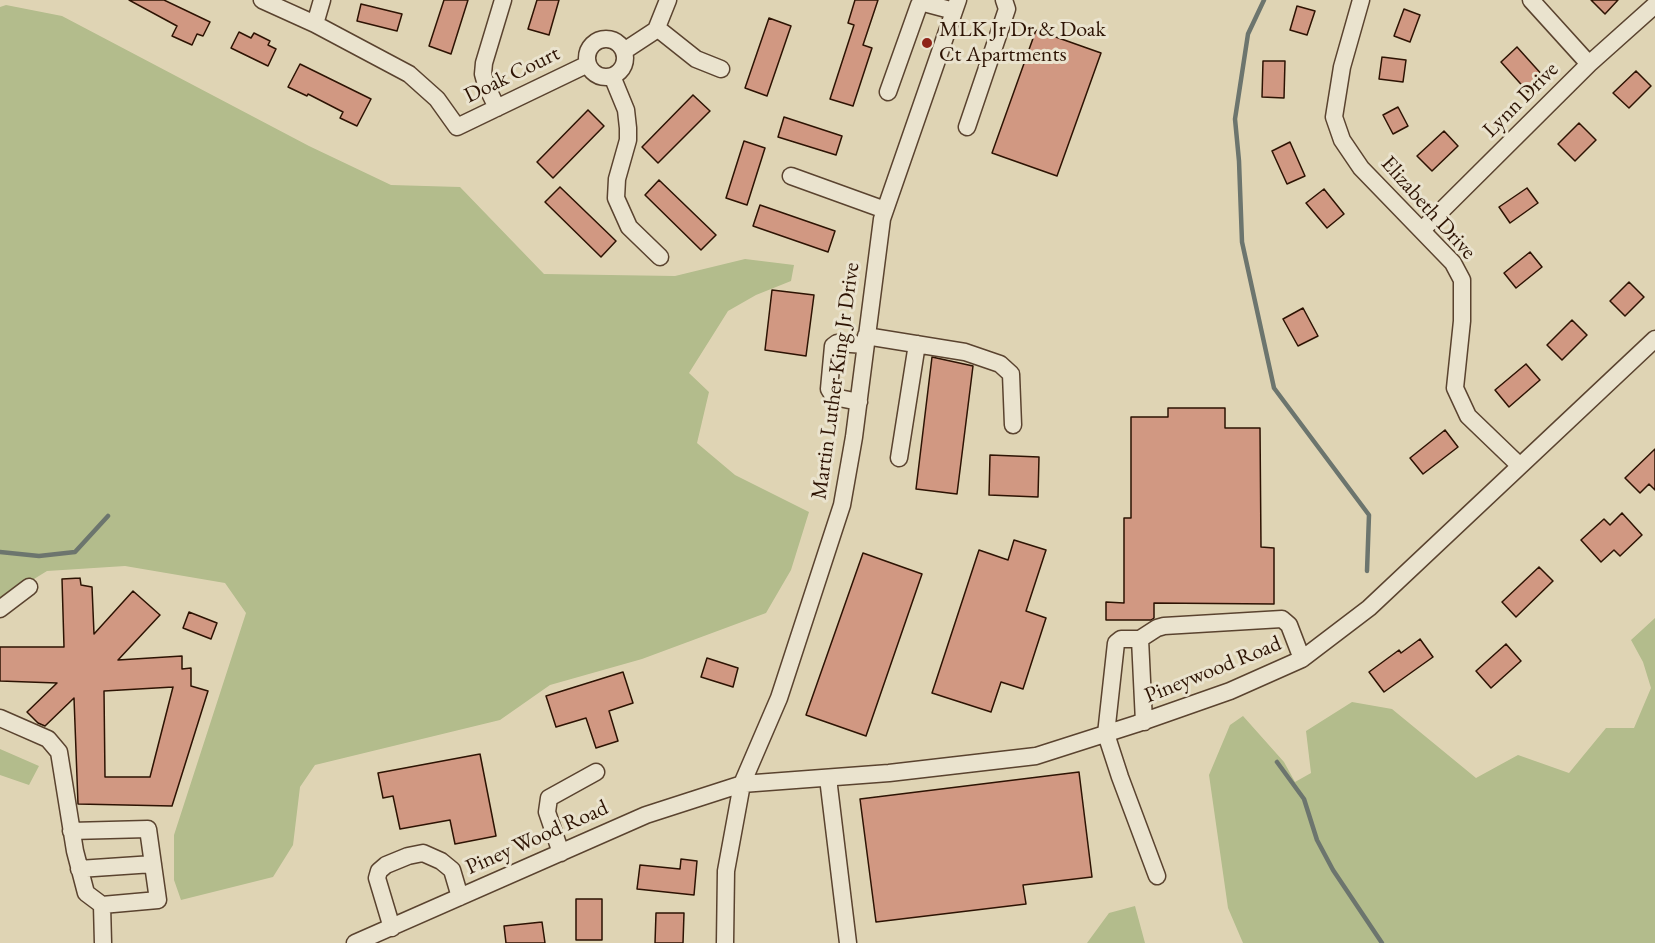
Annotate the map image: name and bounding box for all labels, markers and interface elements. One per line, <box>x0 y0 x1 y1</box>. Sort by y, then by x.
place label: MLK Jr Dr & Doak Ct Apartments <box>939 17 1106 68</box>
marker: MLK Jr Dr & Doak Ct Apartments <box>920 36 934 50</box>
street label: Doak Court <box>460 41 564 109</box>
street label: Lynn Drive <box>1478 57 1564 143</box>
street label: Elizabeth Drive <box>1375 151 1481 265</box>
street label: Martin Luther King Jr Drive <box>806 261 866 501</box>
street label: Pineywood Road <box>1141 631 1285 709</box>
street label: Piney Wood Road <box>462 795 612 881</box>

